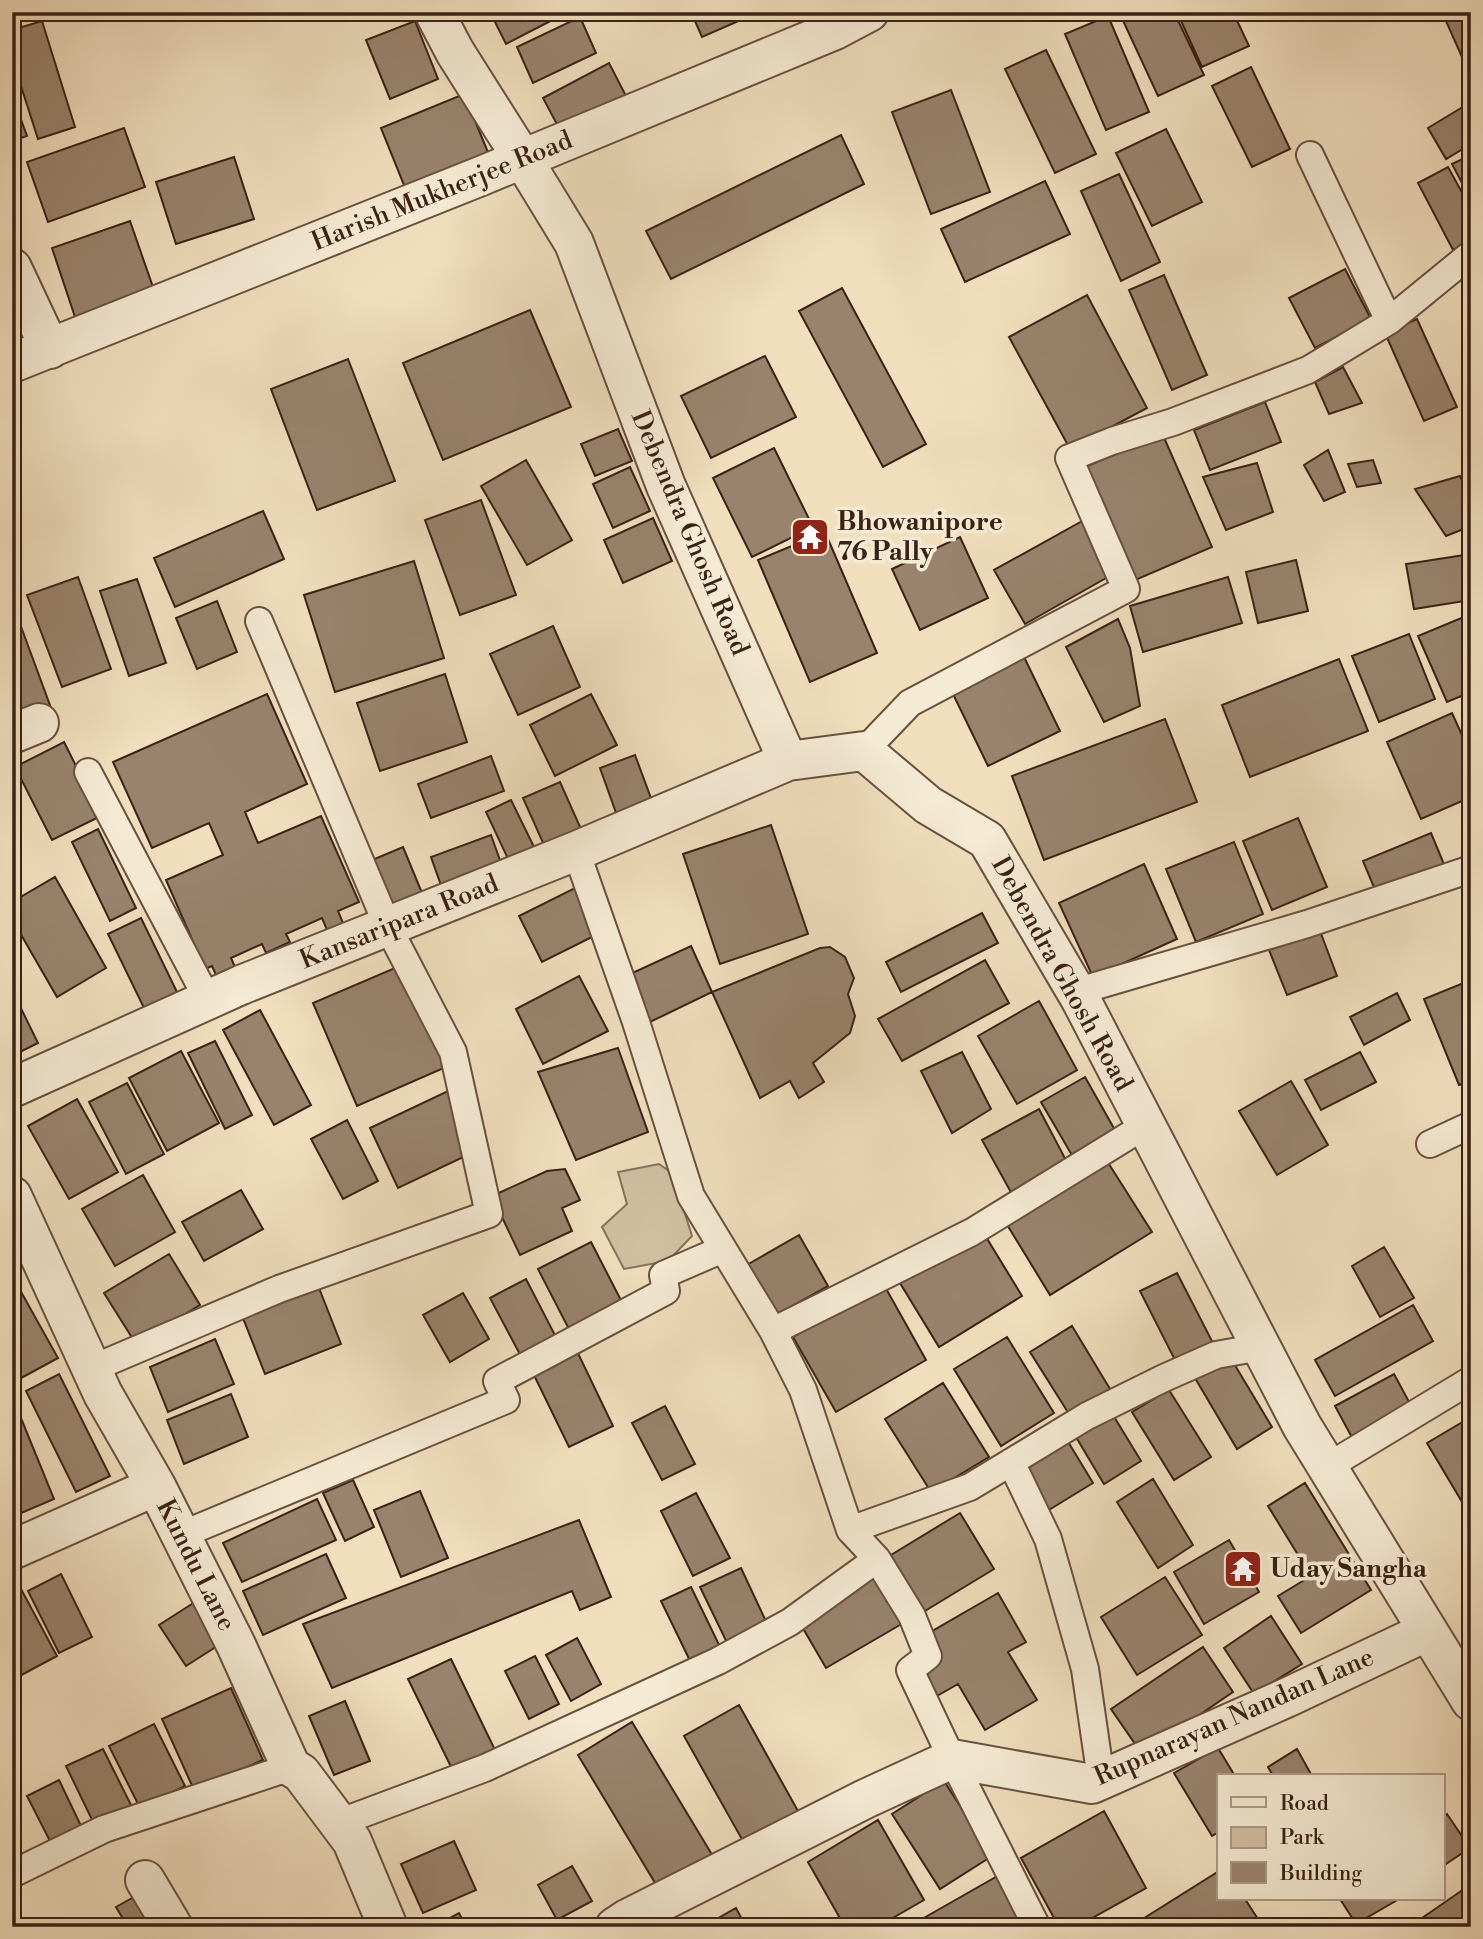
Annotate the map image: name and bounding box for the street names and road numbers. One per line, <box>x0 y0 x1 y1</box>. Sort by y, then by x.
street label: Harish Mukherjee Road <box>307 124 577 258</box>
street label: Debendra Ghosh Road <box>624 406 756 661</box>
street label: Debendra Ghosh Road <box>984 851 1140 1097</box>
street label: Kansaripara Road <box>295 867 503 976</box>
street label: Kundu Lane <box>149 1494 243 1636</box>
street label: Rupnarayan Nandan Lane <box>1089 1641 1379 1793</box>

